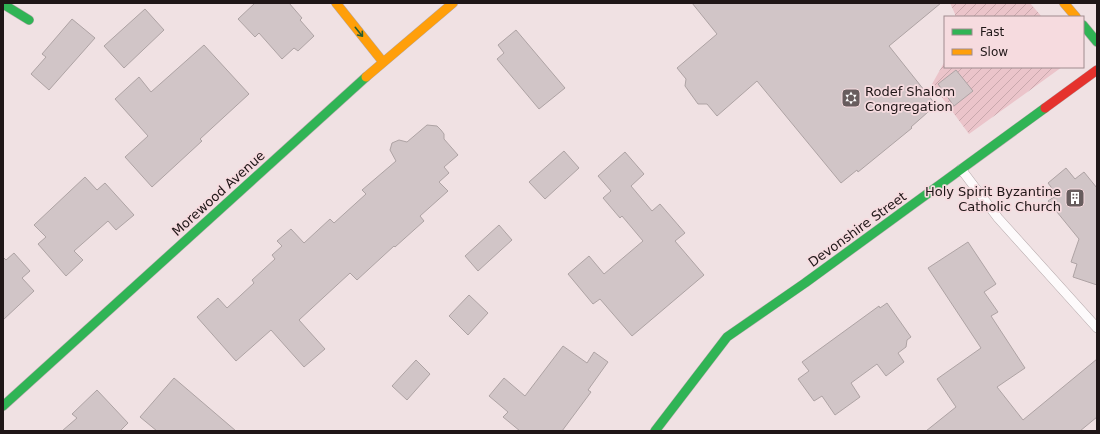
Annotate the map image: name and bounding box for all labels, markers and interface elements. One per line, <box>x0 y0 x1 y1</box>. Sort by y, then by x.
legend <box>944 16 1084 68</box>
text: Fast <box>980 25 1004 39</box>
one-way arrow <box>355 27 364 38</box>
text: Slow <box>980 45 1008 59</box>
place label: Rodef Shalom Congregation <box>865 84 955 114</box>
synagogue icon: Rodef Shalom Congregation <box>840 87 862 109</box>
street label: Morewood Avenue <box>169 148 268 239</box>
place label: Holy Spirit Byzantine Catholic Church <box>925 184 1061 214</box>
building icon: Holy Spirit Byzantine Catholic Church <box>1064 187 1086 209</box>
street label: Devonshire Street <box>805 189 909 270</box>

